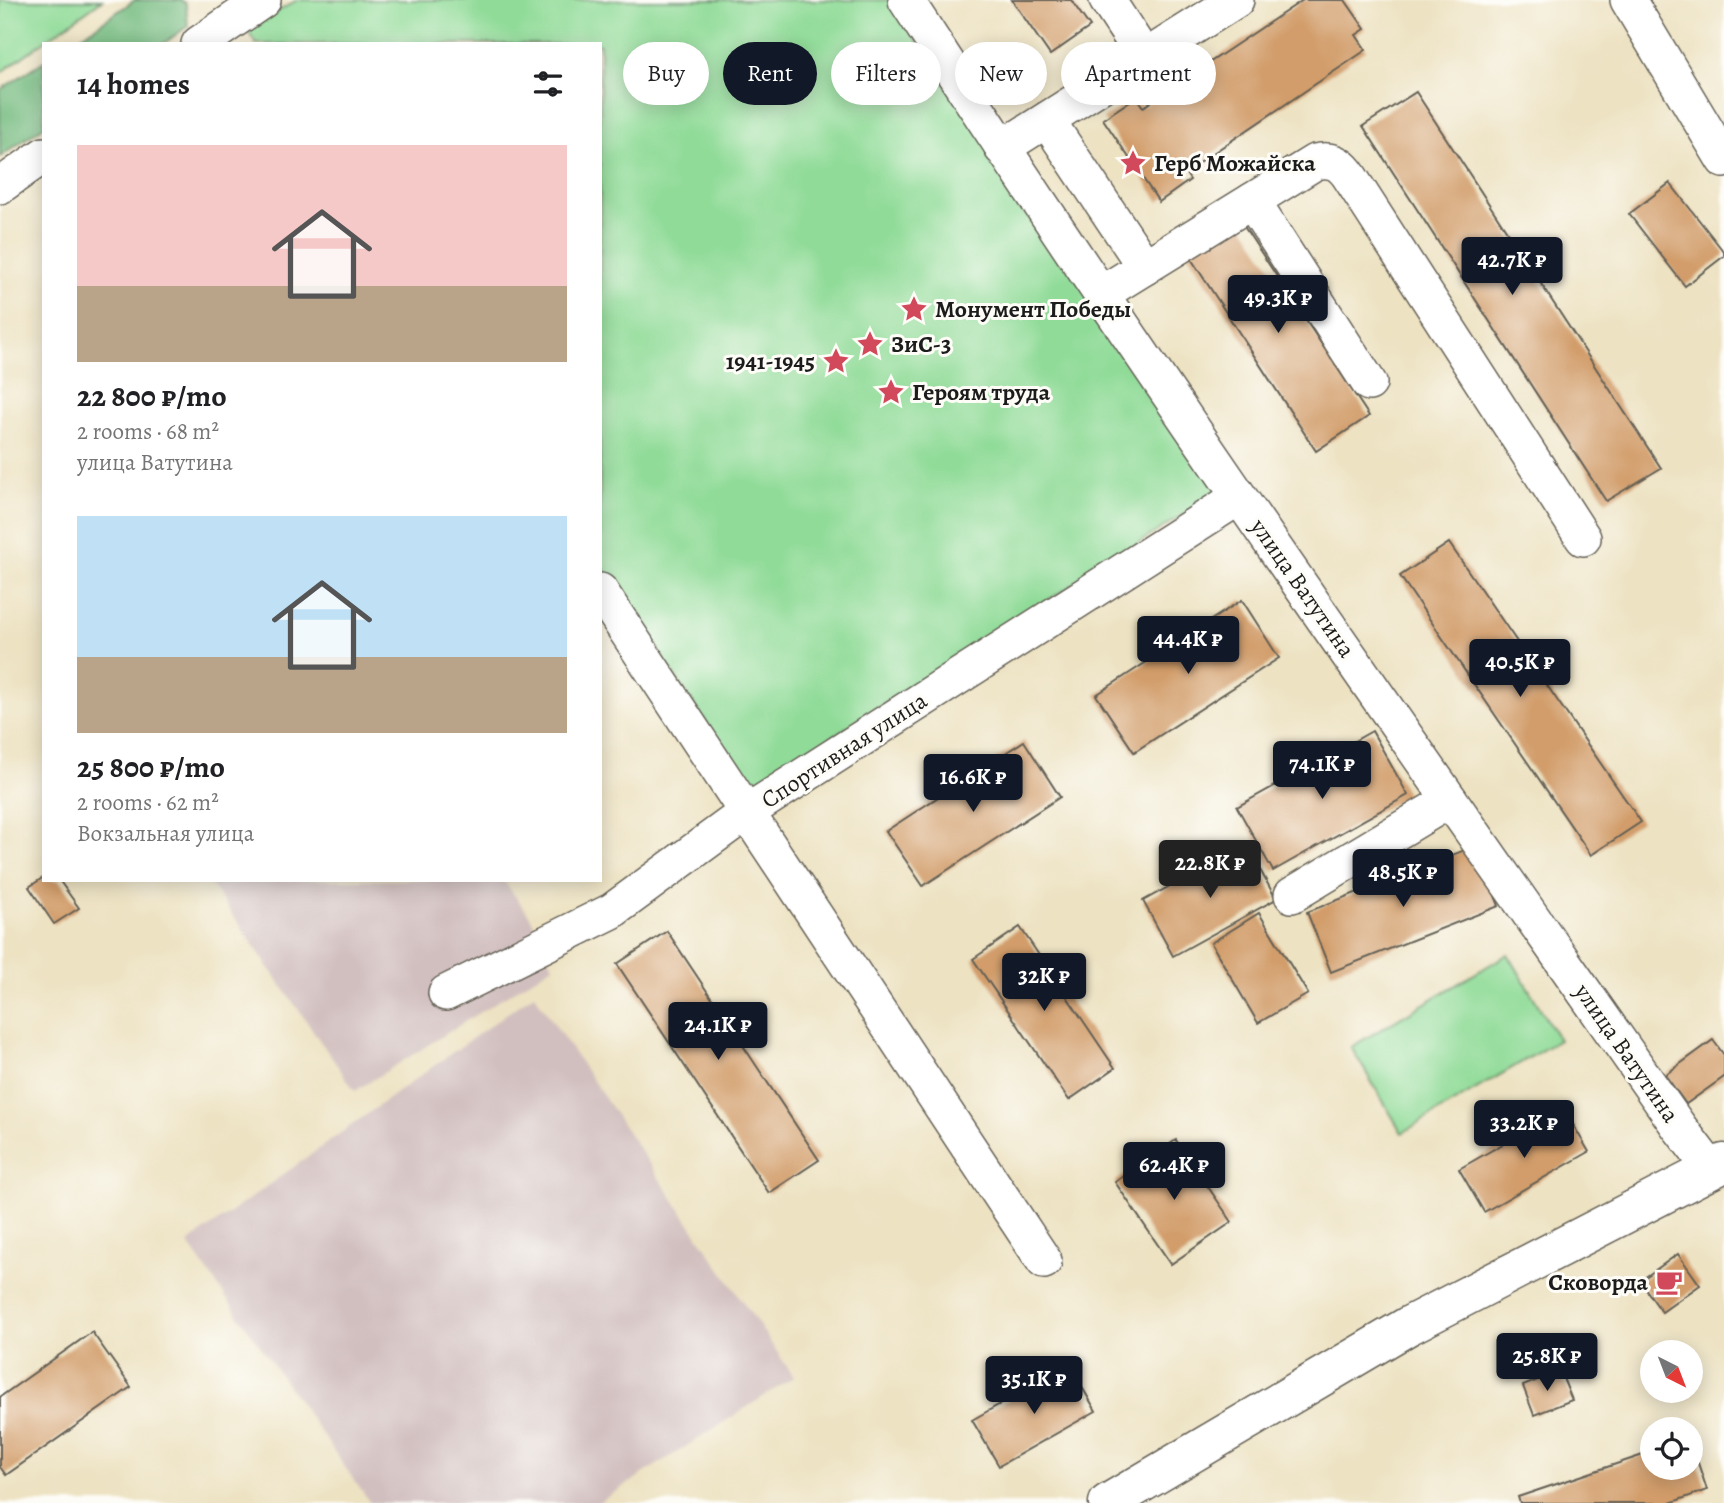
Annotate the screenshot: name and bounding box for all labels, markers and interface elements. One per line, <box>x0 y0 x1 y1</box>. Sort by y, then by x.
chip: Buy <box>623 42 709 105</box>
chip: Rent <box>723 42 817 105</box>
chip: Filters <box>831 42 941 105</box>
chip: New <box>955 42 1047 105</box>
chip: Apartment <box>1061 42 1216 105</box>
text: 14 homes <box>77 64 190 104</box>
icon: filters <box>529 65 567 103</box>
place label: Герб Можайска <box>1154 147 1316 179</box>
place icon: Герб Можайска <box>1118 148 1148 178</box>
icon: home <box>259 191 385 317</box>
pin: 42.7K ₽ <box>1447 238 1577 297</box>
text: 42.7K ₽ <box>1478 244 1546 275</box>
pin: 49.3K ₽ <box>1213 276 1343 335</box>
text: 49.3K ₽ <box>1244 282 1312 313</box>
place label: Монумент Победы <box>935 293 1131 325</box>
place icon: Монумент Победы <box>899 294 929 324</box>
place label: ЗиС-3 <box>891 328 951 360</box>
place icon: ЗиС-3 <box>855 329 885 359</box>
place label: 1941-1945 <box>726 345 815 377</box>
place icon: 1941-1945 <box>821 346 851 376</box>
text: 22 800 ₽/mo <box>77 376 227 416</box>
place label: Героям труда <box>912 376 1051 408</box>
place icon: Героям труда <box>876 377 906 407</box>
text: 2 rooms · 68 m² <box>77 416 219 447</box>
text: улица Ватутина <box>77 447 233 478</box>
street label: улица Ватутина <box>1243 511 1363 664</box>
icon: home <box>259 562 385 688</box>
pin: 44.4K ₽ <box>1123 616 1253 676</box>
text: 44.4K ₽ <box>1153 623 1223 654</box>
pin: 40.5K ₽ <box>1455 640 1585 699</box>
text: 40.5K ₽ <box>1485 646 1555 677</box>
street label: Спортивная улица <box>755 684 933 816</box>
pin: 74.1K ₽ <box>1257 742 1387 801</box>
text: 25 800 ₽/mo <box>77 747 225 787</box>
text: 74.1K ₽ <box>1289 748 1355 779</box>
pin: 16.6K ₽ <box>908 754 1038 814</box>
text: 16.6K ₽ <box>940 761 1006 792</box>
text: 2 rooms · 62 m² <box>77 787 219 818</box>
text: Вокзальная улица <box>77 818 254 849</box>
pin: 22.8K ₽ <box>1145 841 1275 900</box>
text: 22.8K ₽ <box>1175 847 1245 878</box>
pin: 48.5K ₽ <box>1338 850 1468 909</box>
text: 48.5K ₽ <box>1369 856 1437 887</box>
pin: 32K ₽ <box>995 954 1093 1013</box>
text: 32K ₽ <box>1018 960 1070 991</box>
street label: улица Ватутина <box>1567 976 1687 1129</box>
pin: 24.1K ₽ <box>653 1002 783 1062</box>
text: 24.1K ₽ <box>684 1009 752 1040</box>
pin: 33.2K ₽ <box>1459 1100 1589 1160</box>
text: 33.2K ₽ <box>1490 1107 1558 1138</box>
pin: 62.4K ₽ <box>1109 1142 1239 1202</box>
text: 62.4K ₽ <box>1139 1149 1209 1180</box>
place label: Сковорда <box>1548 1266 1649 1298</box>
cafe icon: Сковорда <box>1654 1267 1684 1297</box>
pin: 25.8K ₽ <box>1482 1334 1612 1393</box>
text: 25.8K ₽ <box>1512 1340 1582 1371</box>
north arrow <box>1640 1340 1703 1404</box>
map controls <box>1640 1340 1703 1480</box>
pin: 35.1K ₽ <box>969 1356 1099 1416</box>
text: 35.1K ₽ <box>1001 1363 1067 1394</box>
button: locate <box>1640 1417 1703 1480</box>

